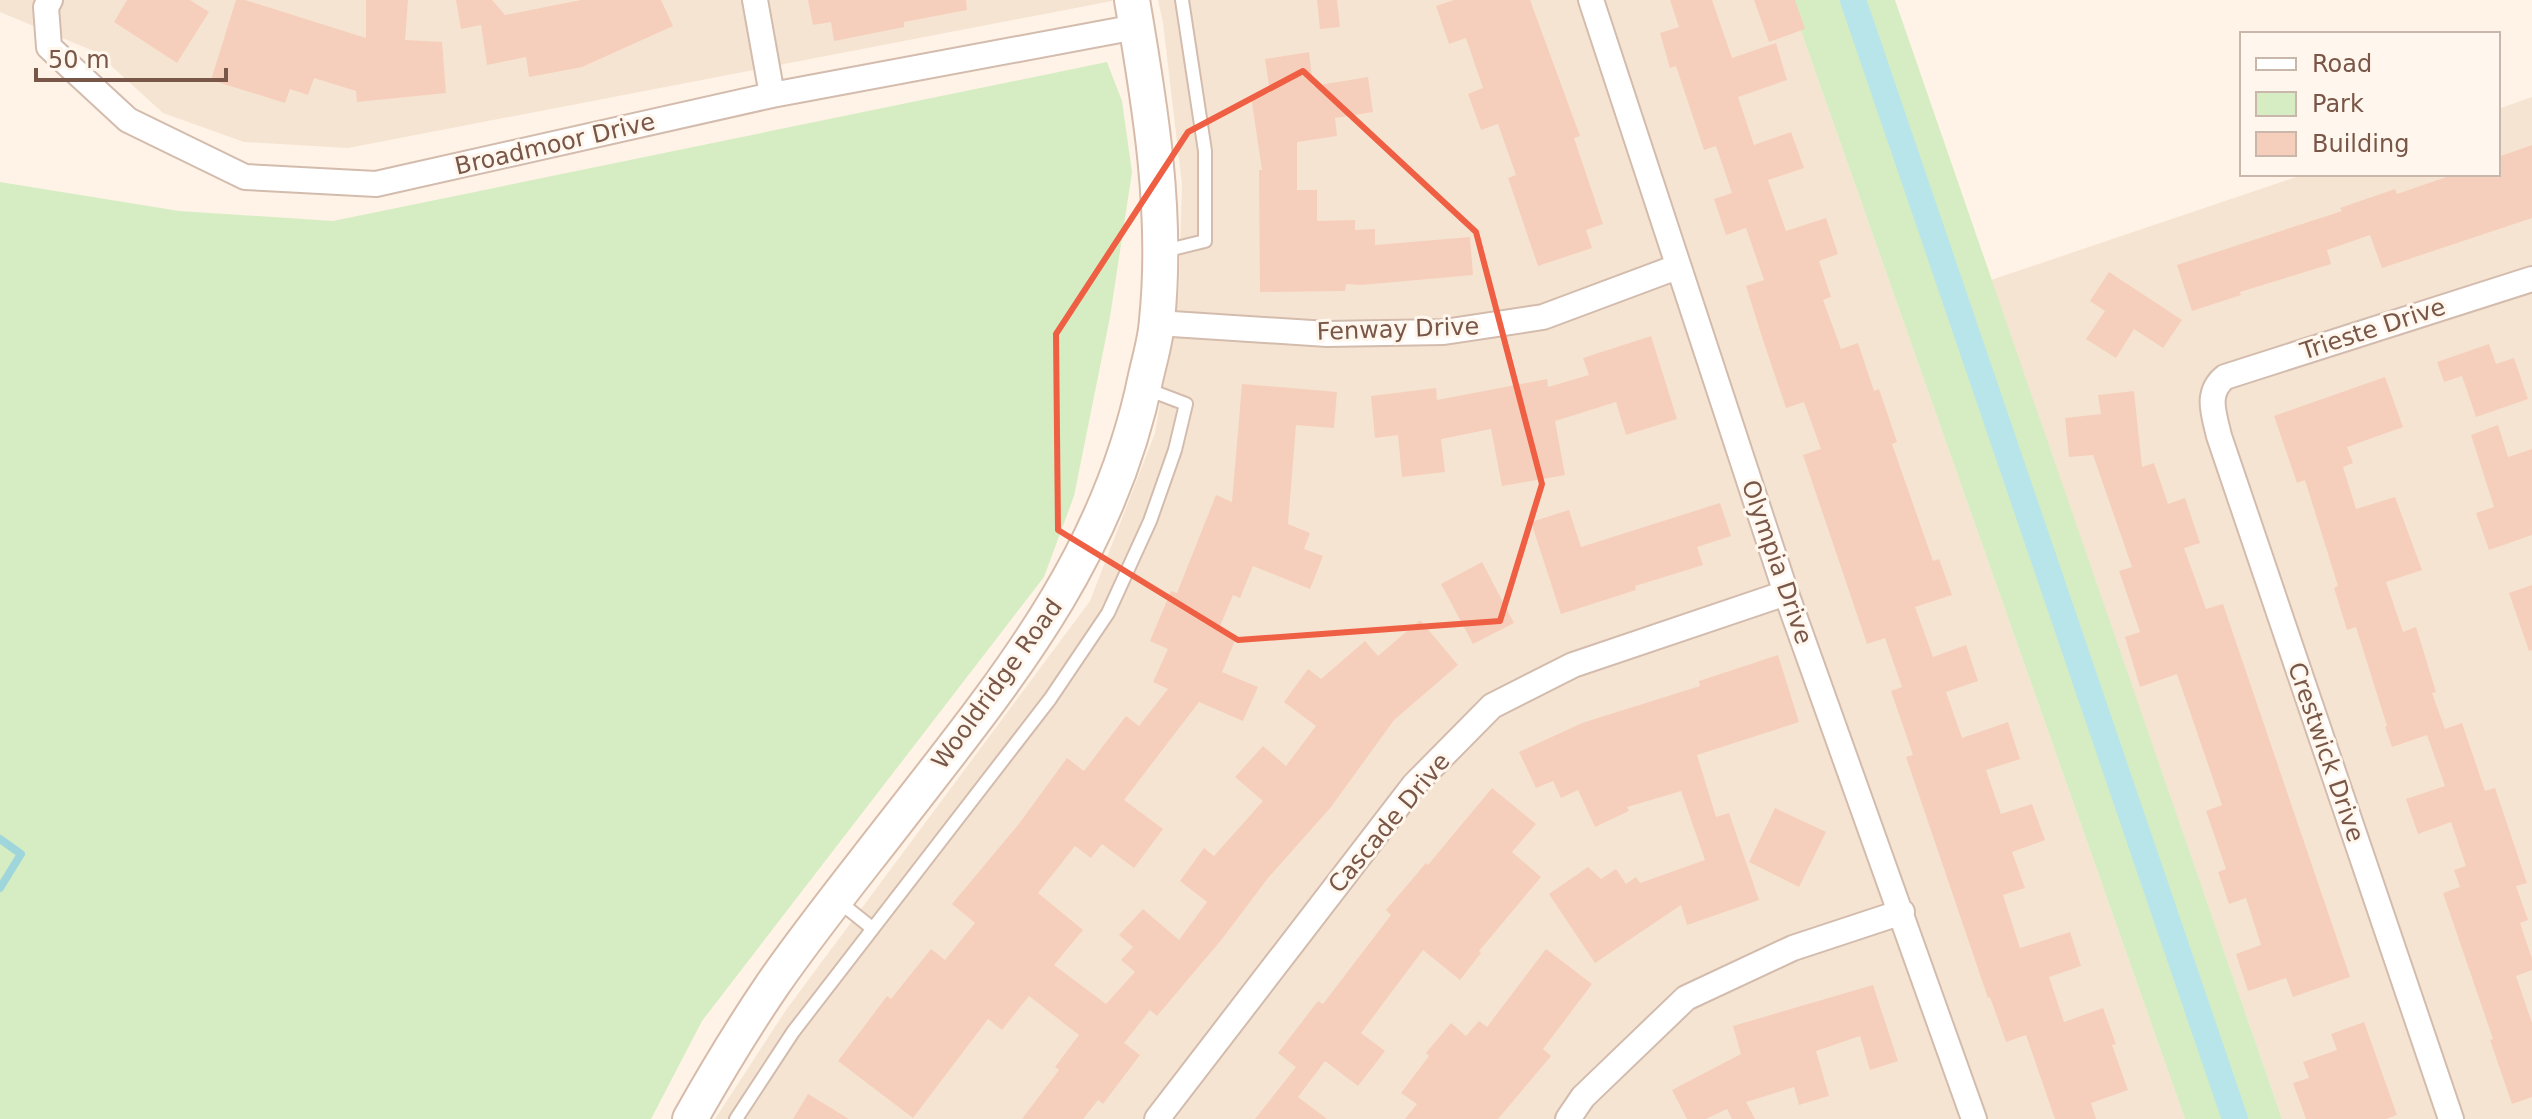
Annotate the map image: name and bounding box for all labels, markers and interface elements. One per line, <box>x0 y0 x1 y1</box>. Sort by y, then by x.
scale bar <box>36 32 226 82</box>
legend <box>2240 32 2500 176</box>
text: 50 m <box>48 46 110 74</box>
text: Road <box>2312 50 2372 78</box>
text: Park <box>2312 90 2364 118</box>
street label: Broadmoor Drive <box>452 107 658 181</box>
text: Building <box>2312 130 2409 158</box>
street label: Trieste Drive <box>2296 292 2449 366</box>
street label: Fenway Drive <box>1316 312 1480 346</box>
street label: Olympia Drive <box>1736 476 1818 648</box>
street label: Wooldridge Road <box>926 594 1068 774</box>
street label: Crestwick Drive <box>2282 659 2370 845</box>
street label: Cascade Drive <box>1323 748 1455 898</box>

